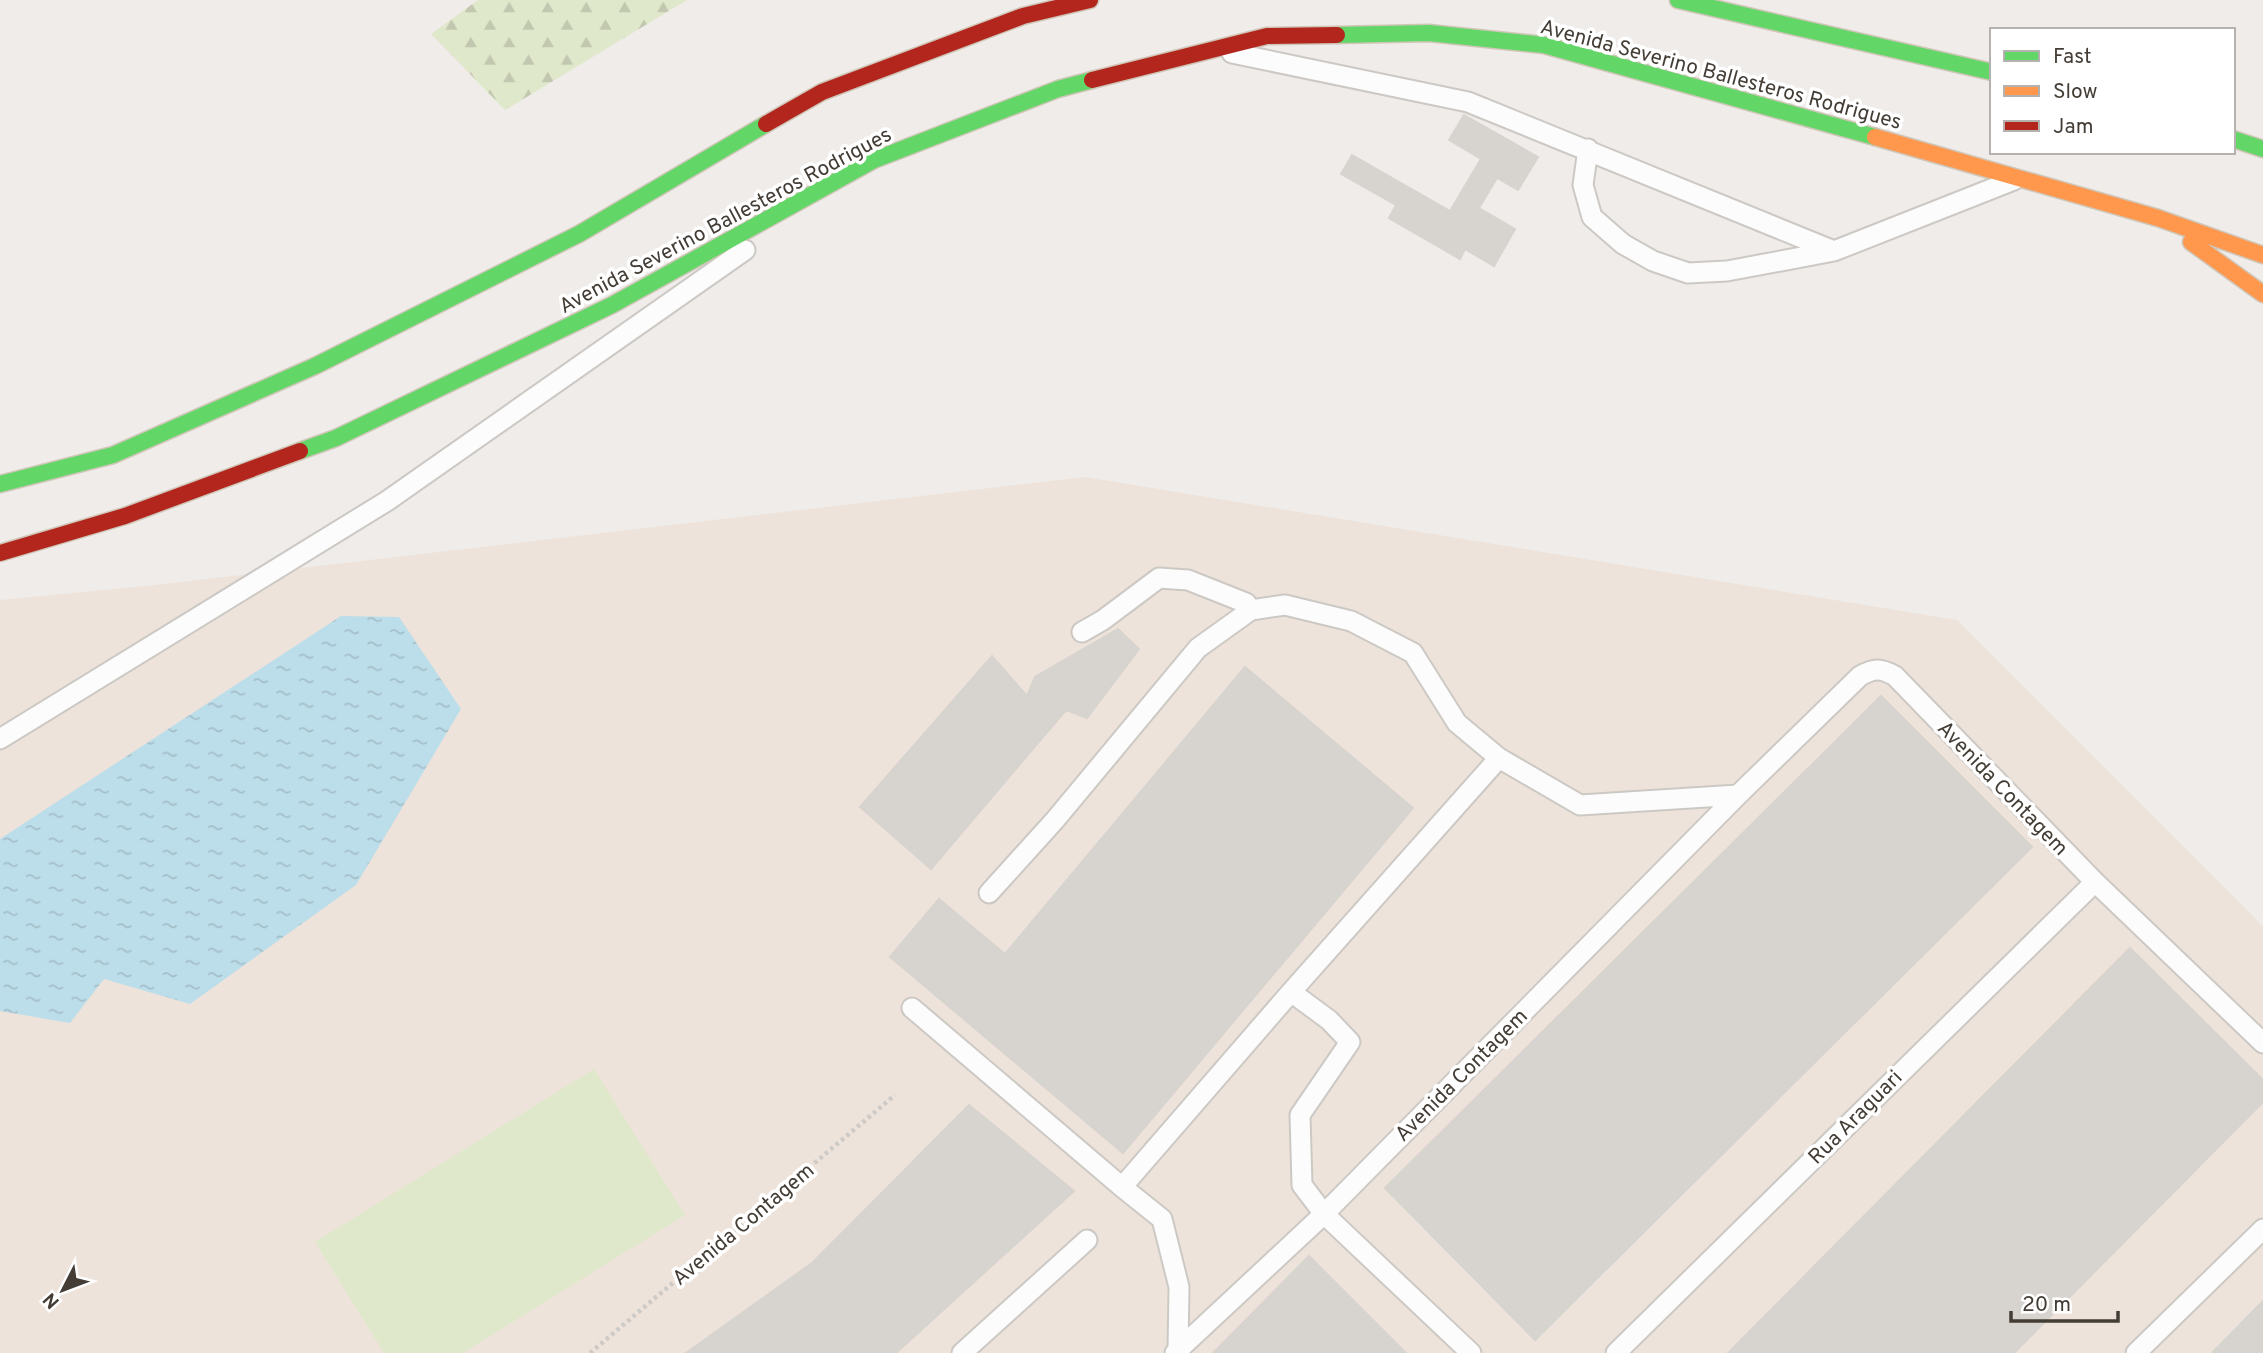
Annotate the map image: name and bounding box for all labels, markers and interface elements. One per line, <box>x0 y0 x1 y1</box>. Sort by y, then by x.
street label: Avenida Severino Ballesteros Rodrigues <box>1537 14 1904 137</box>
legend <box>1990 28 2235 154</box>
text: Fast <box>2053 44 2092 71</box>
text: Slow <box>2053 79 2098 106</box>
text: Jam <box>2053 114 2094 141</box>
street label: Avenida Severino Ballesteros Rodrigues <box>555 122 897 321</box>
street label: Avenida Contagem <box>1931 716 2073 862</box>
street label: Avenida Contagem <box>1390 1004 1534 1148</box>
street label: Rua Araguari <box>1803 1065 1909 1171</box>
street label: Avenida Contagem <box>667 1158 821 1292</box>
north arrow <box>28 1255 98 1325</box>
scale bar <box>2011 1280 2118 1324</box>
text: N <box>38 1287 65 1313</box>
text: 20 m <box>2022 1292 2071 1319</box>

